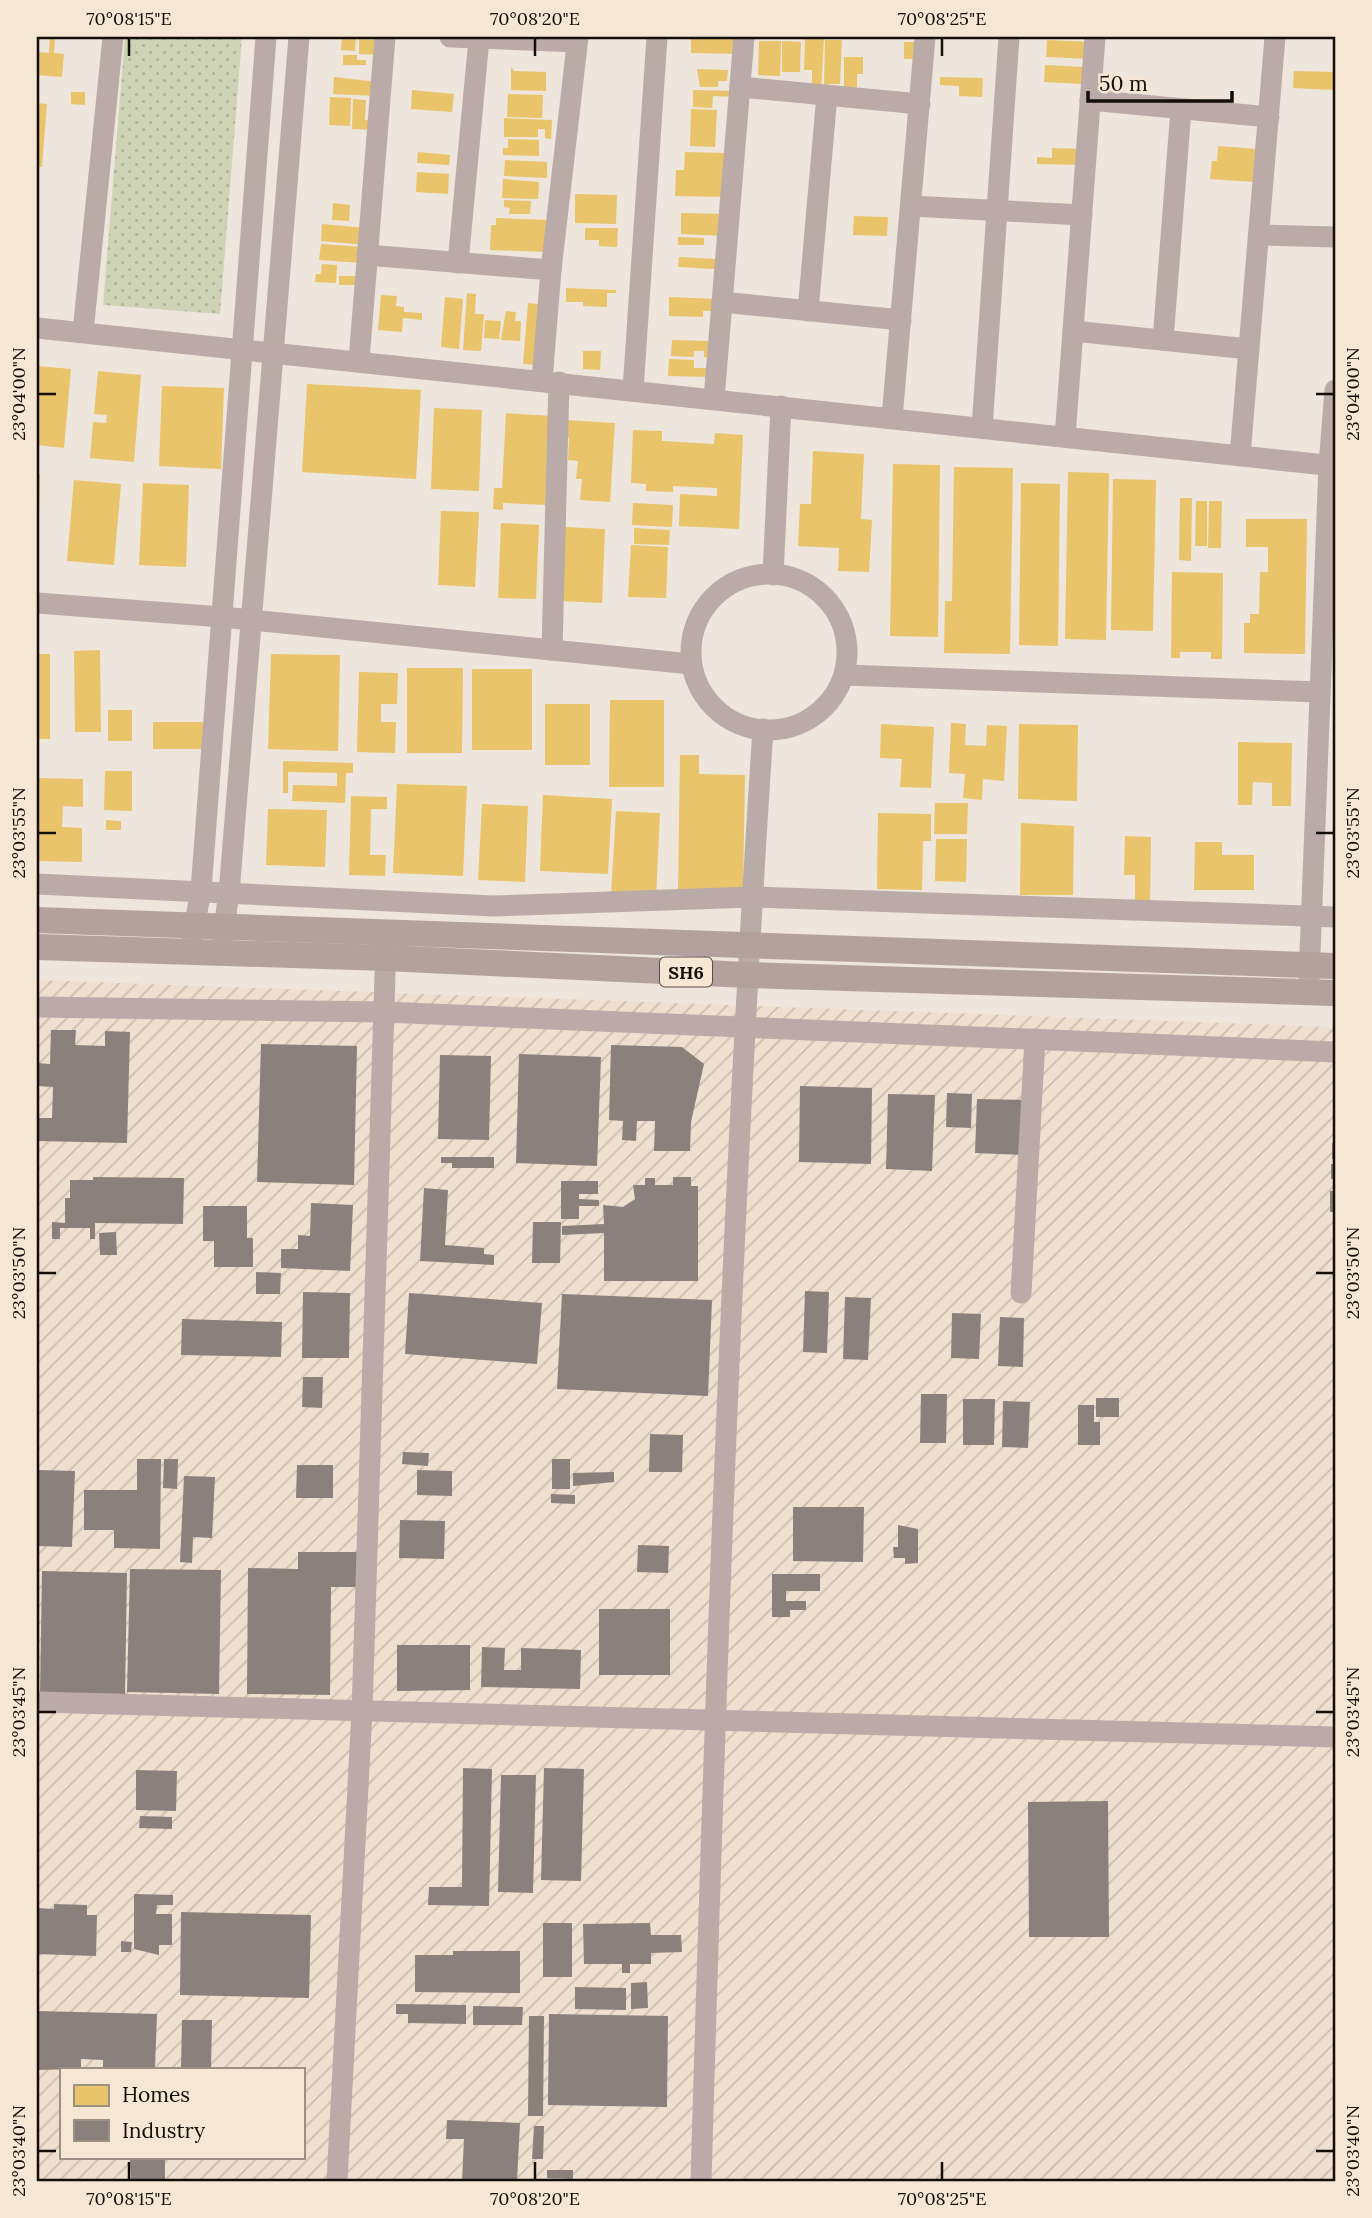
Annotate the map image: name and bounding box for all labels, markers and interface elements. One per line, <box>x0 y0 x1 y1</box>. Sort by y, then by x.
text: 70°08'15"E <box>86 7 172 30</box>
text: 70°08'20"E <box>490 7 580 30</box>
text: 70°08'25"E <box>898 7 986 30</box>
scale bar <box>1088 60 1232 104</box>
text: 50 m <box>1099 70 1148 97</box>
text: 23°04'00"N <box>7 347 30 441</box>
text: 23°04'00"N <box>1341 347 1364 441</box>
text: 23°03'55"N <box>7 787 30 879</box>
text: 23°03'55"N <box>1341 787 1364 879</box>
road number: SH6 <box>660 958 712 987</box>
text: 23°03'50"N <box>7 1227 30 1319</box>
text: 23°03'50"N <box>1341 1227 1364 1319</box>
text: 23°03'45"N <box>7 1667 30 1757</box>
text: 23°03'45"N <box>1341 1667 1364 1757</box>
legend <box>60 2068 304 2158</box>
text: Homes <box>122 2081 190 2108</box>
text: 23°03'40"N <box>7 2105 30 2197</box>
text: 23°03'40"N <box>1341 2105 1364 2197</box>
text: Industry <box>122 2117 205 2144</box>
text: 70°08'15"E <box>86 2187 172 2210</box>
text: 70°08'20"E <box>490 2187 580 2210</box>
text: 70°08'25"E <box>898 2187 986 2210</box>

